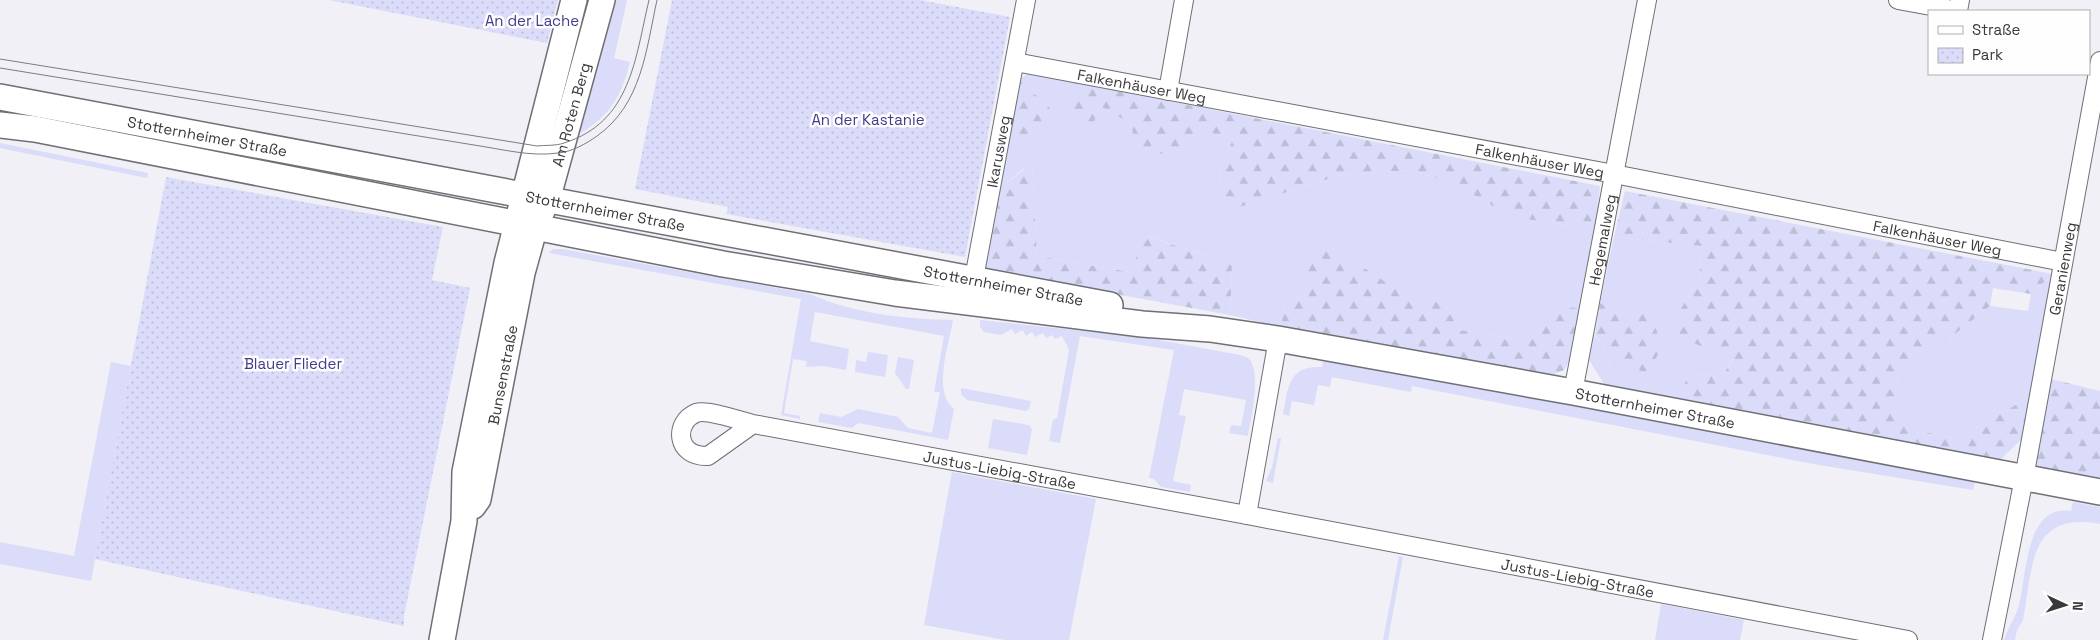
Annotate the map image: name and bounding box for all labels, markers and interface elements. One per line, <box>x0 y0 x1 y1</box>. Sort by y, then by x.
legend <box>1928 10 2090 75</box>
park label: An der Lache <box>485 11 579 30</box>
text: Straße <box>1972 20 2021 39</box>
text: Park <box>1972 45 2003 64</box>
street label: Am Roten Berg <box>547 60 594 169</box>
street label: Falkenhäuser Weg <box>1076 64 1208 107</box>
park label: An der Kastanie <box>811 110 925 129</box>
street label: Stotternheimer Straße <box>126 112 289 160</box>
street label: Ikarusweg <box>982 114 1014 189</box>
street label: Falkenhäuser Weg <box>1474 139 1606 181</box>
street label: Stotternheimer Straße <box>524 186 687 235</box>
street label: Hegemalweg <box>1584 192 1620 287</box>
street label: Falkenhäuser Weg <box>1872 216 2003 259</box>
street label: Geranienweg <box>2044 221 2080 317</box>
street label: Stotternheimer Straße <box>922 261 1085 309</box>
street label: Bunsenstraße <box>483 323 521 426</box>
park label: Blauer Flieder <box>244 354 342 373</box>
street label: Stotternheimer Straße <box>1574 383 1737 432</box>
street label: Justus-Liebig-Straße <box>922 446 1078 493</box>
street label: Justus-Liebig-Straße <box>1500 554 1656 601</box>
north arrow <box>2040 580 2090 630</box>
text: N <box>2069 601 2087 611</box>

